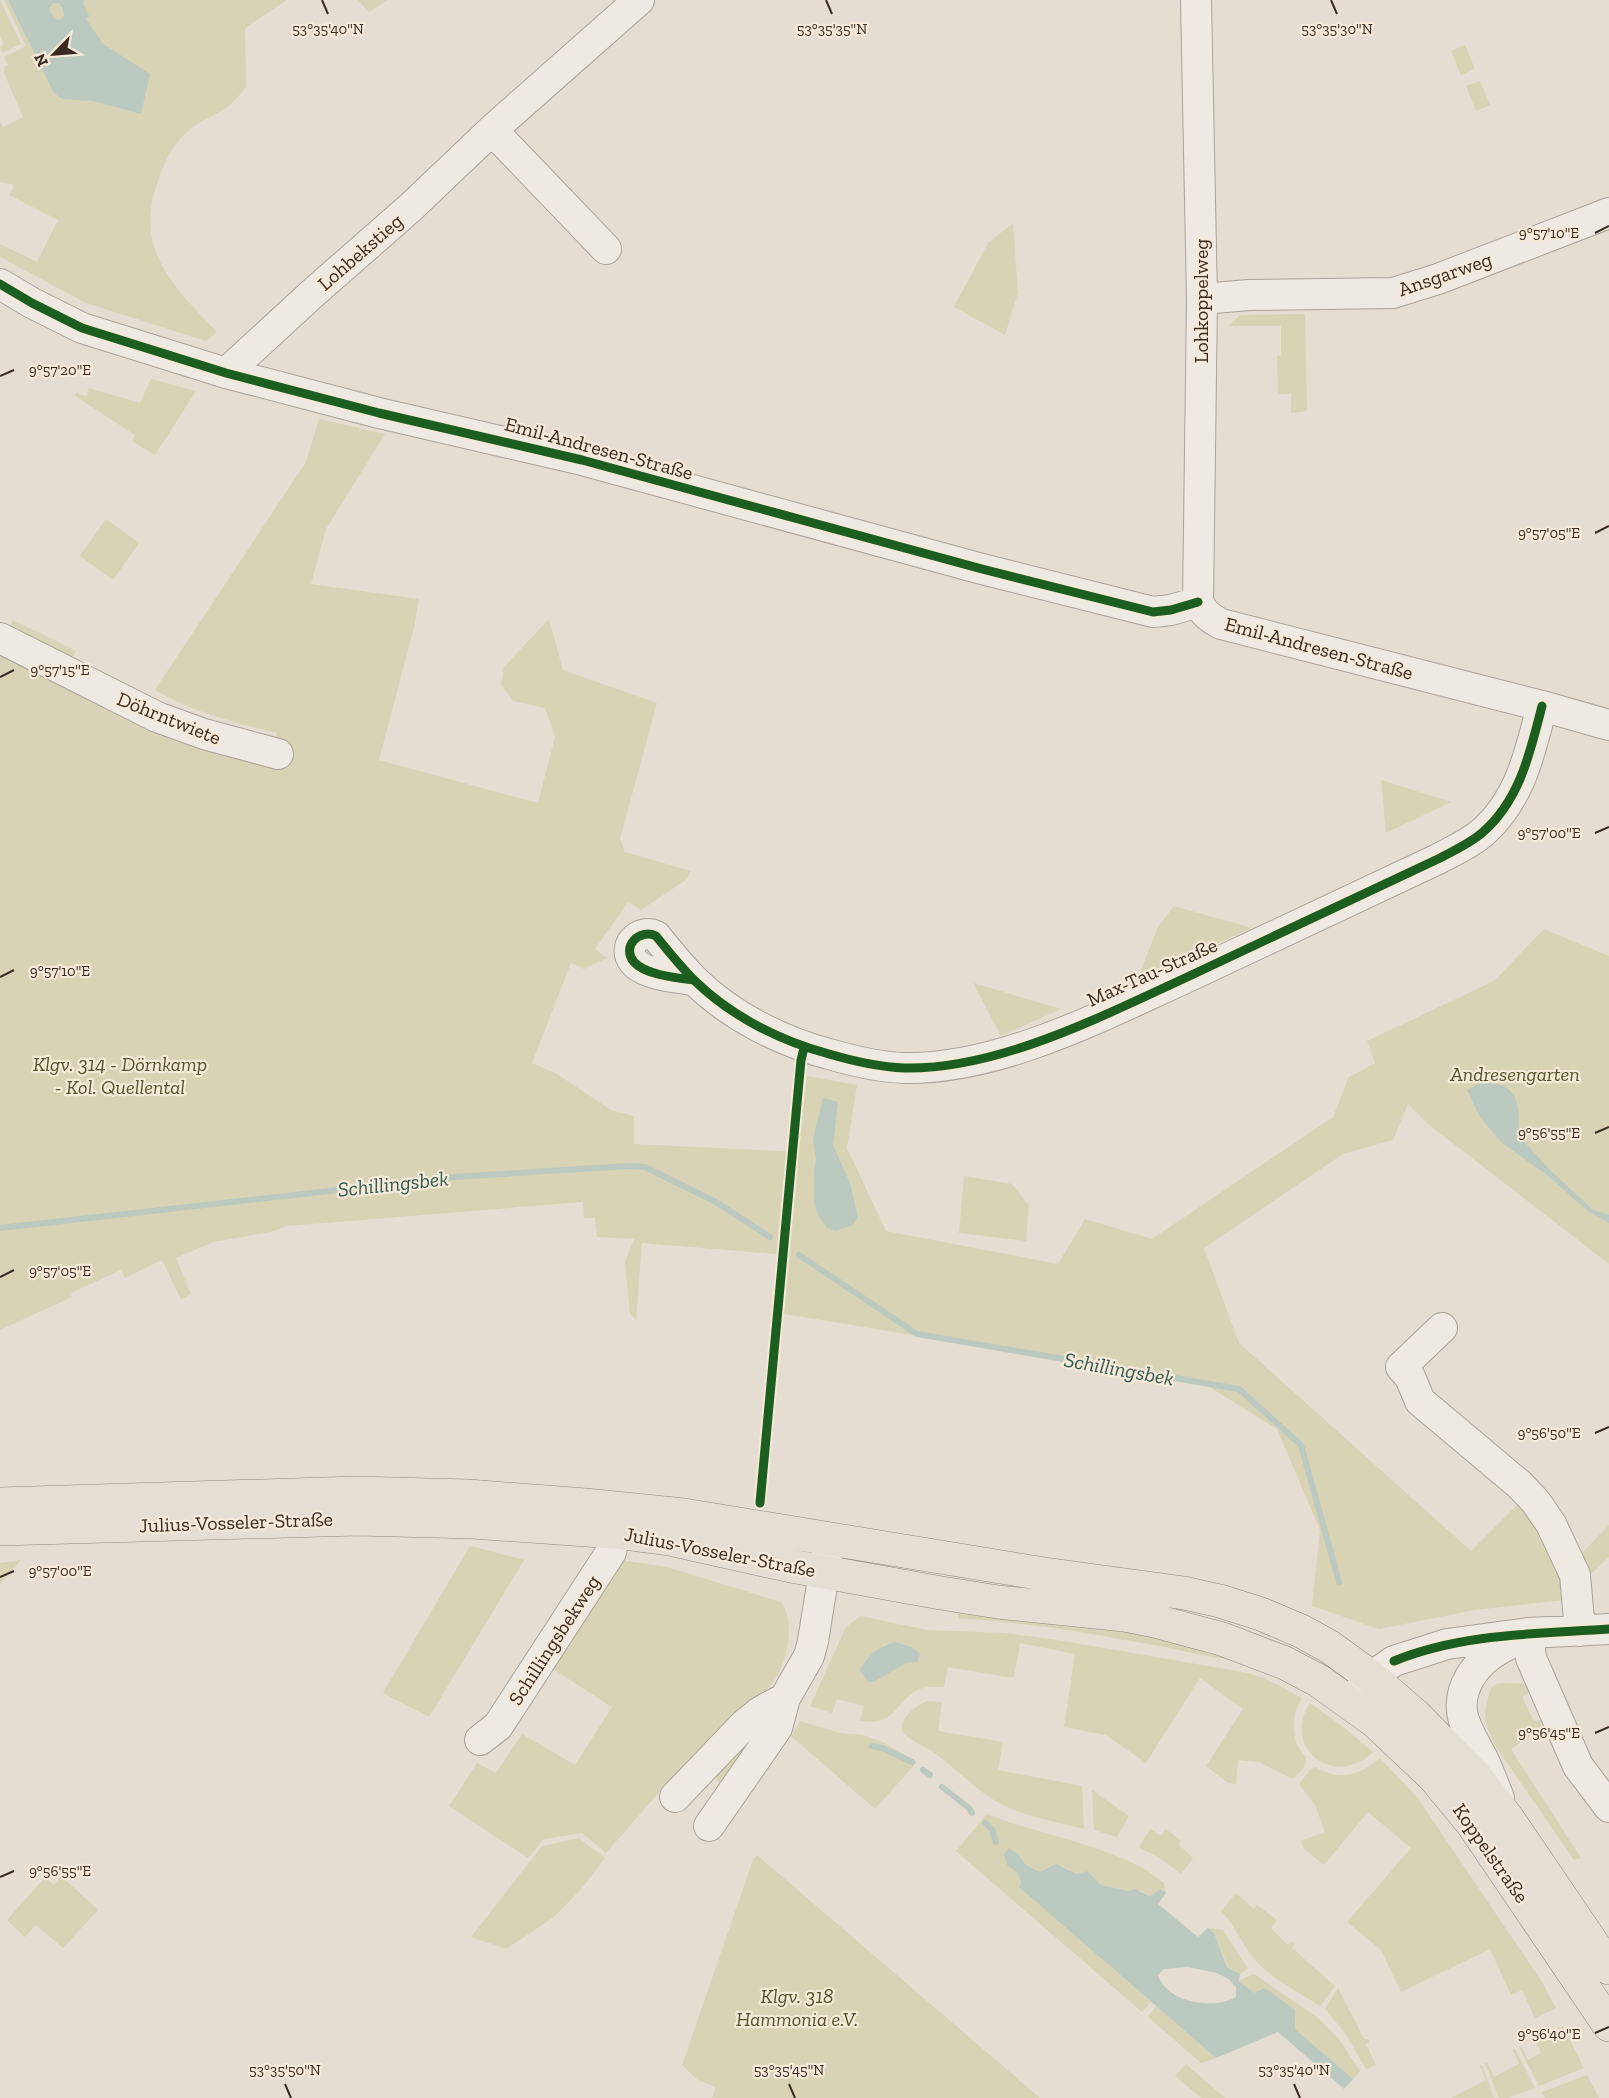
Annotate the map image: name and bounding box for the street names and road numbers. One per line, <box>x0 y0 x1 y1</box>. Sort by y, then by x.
street label: Lohbekstieg <box>313 208 408 295</box>
street label: Lohkoppelweg <box>1189 239 1213 363</box>
street label: Ansgarweg <box>1395 247 1495 301</box>
street label: Emil-Andresen-Straße <box>502 411 696 485</box>
street label: Emil-Andresen-Straße <box>1222 611 1416 685</box>
street label: Döhrntwiete <box>114 686 224 750</box>
street label: Max-Tau-Straße <box>1083 933 1221 1011</box>
street label: Julius-Vosseler-Straße <box>139 1507 333 1537</box>
street label: Julius-Vosseler-Straße <box>622 1522 818 1582</box>
street label: Schillingsbekweg <box>503 1571 605 1709</box>
street label: Koppelstraße <box>1448 1799 1534 1907</box>

